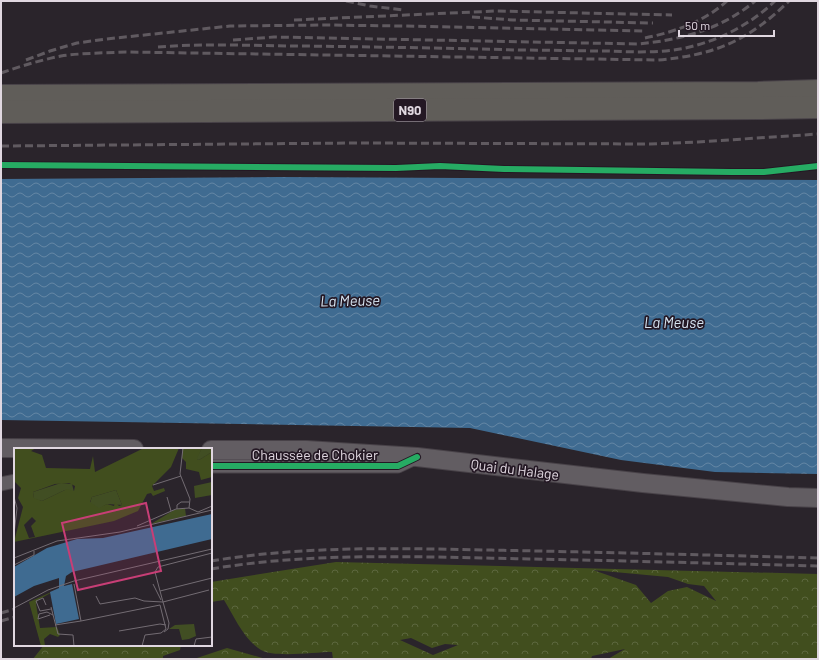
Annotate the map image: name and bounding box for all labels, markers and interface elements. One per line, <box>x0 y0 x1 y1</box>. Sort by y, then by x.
scale bar <box>679 12 774 38</box>
text: 50 m <box>685 18 710 32</box>
road number: N90 <box>394 99 426 121</box>
water label: La Meuse <box>320 290 380 310</box>
water label: La Meuse <box>644 313 704 331</box>
street label: Chaussée de Chokier <box>252 446 378 463</box>
inset map <box>14 448 212 646</box>
street label: Quai du Halage <box>470 455 560 483</box>

